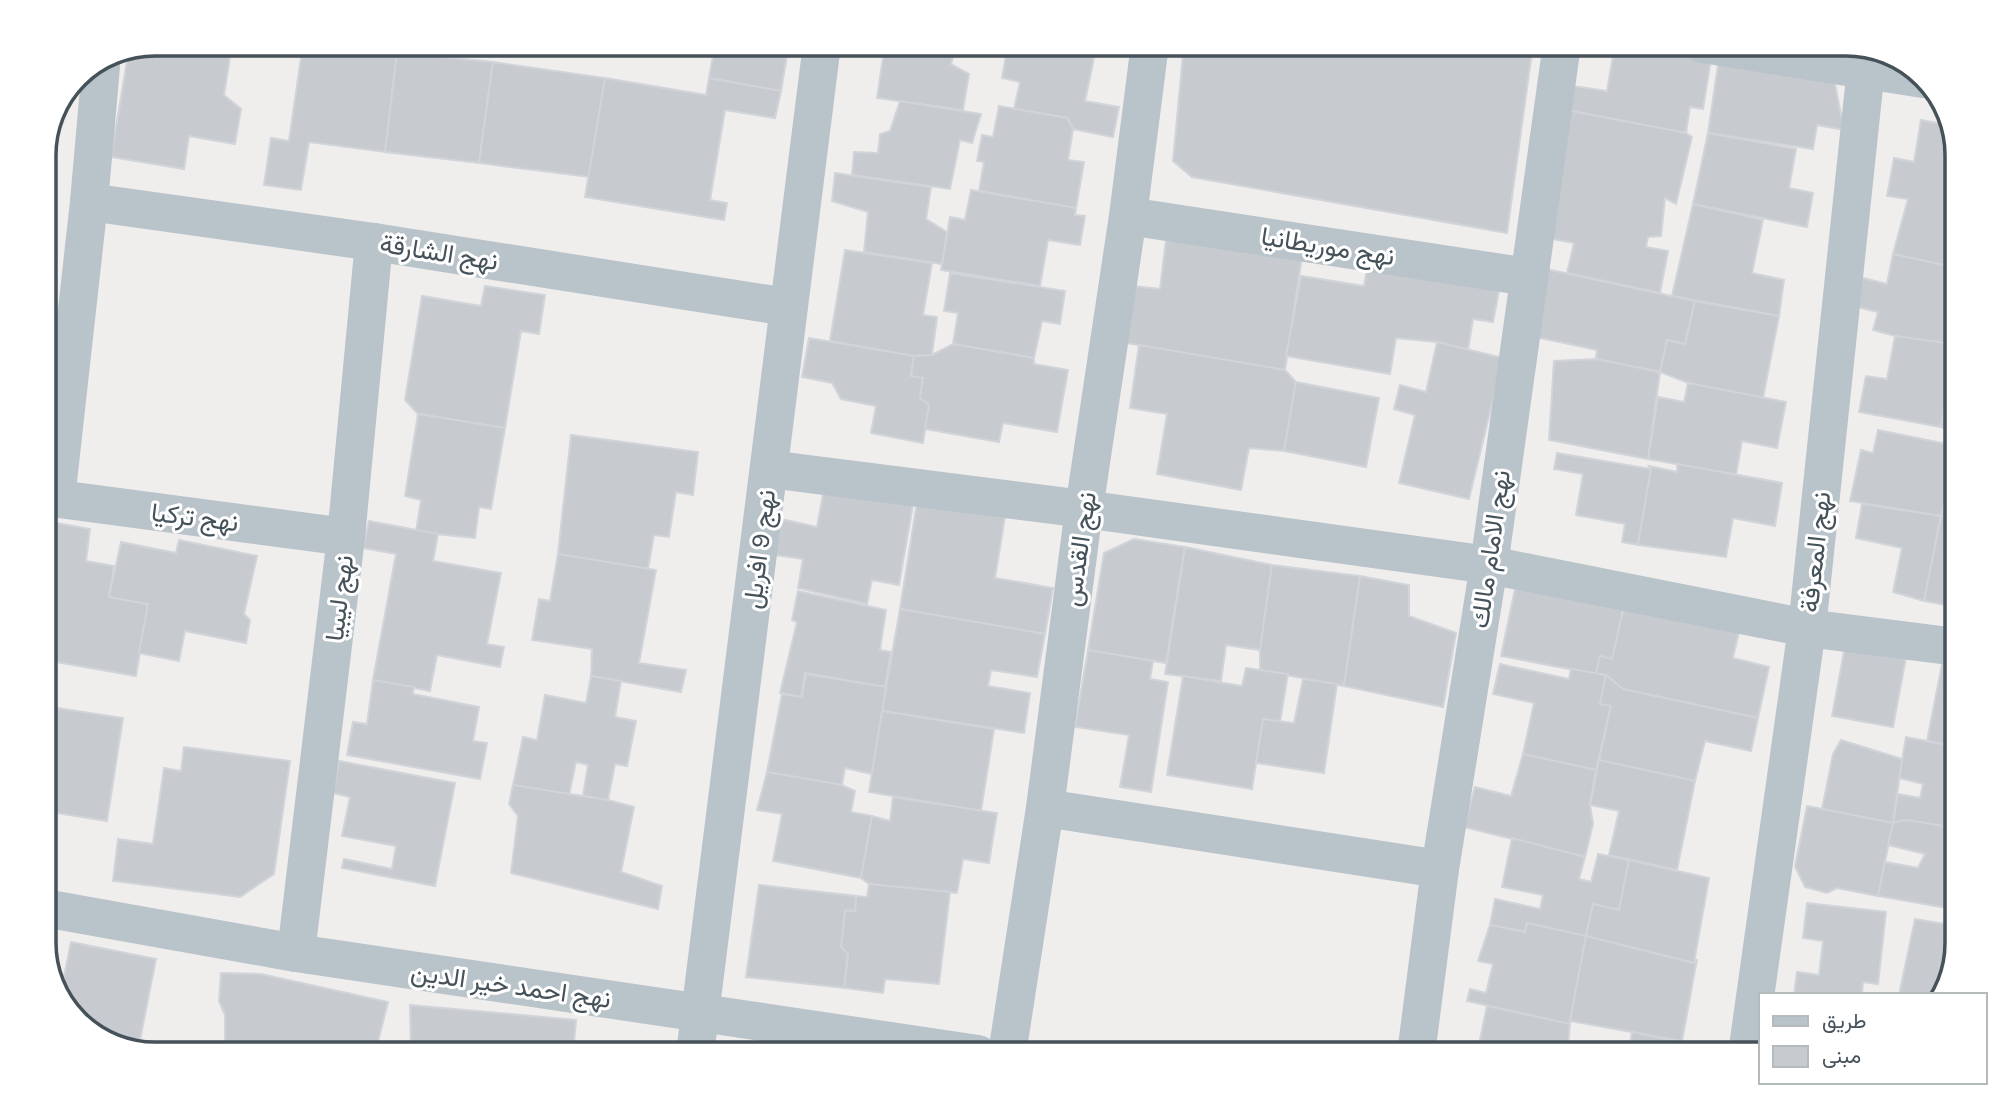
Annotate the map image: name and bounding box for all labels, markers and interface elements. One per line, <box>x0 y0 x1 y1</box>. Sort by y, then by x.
street label: نهج موريطانيا <box>1259 221 1397 274</box>
street label: نهج الشارقة <box>377 228 500 279</box>
street label: نهج الامام مالك <box>1464 468 1519 630</box>
street label: نهج 9 افريل <box>737 488 784 611</box>
street label: نهج القدس <box>1056 490 1105 609</box>
street label: نهج المعرفة <box>1794 490 1839 614</box>
street label: نهج تركيا <box>149 497 240 540</box>
street label: نهج ليبيا <box>319 553 362 643</box>
street label: نهج احمد خير الدين <box>409 956 613 1017</box>
legend <box>1759 993 1987 1084</box>
text: طريق <box>1822 1009 1867 1034</box>
text: مبنى <box>1822 1044 1861 1068</box>

